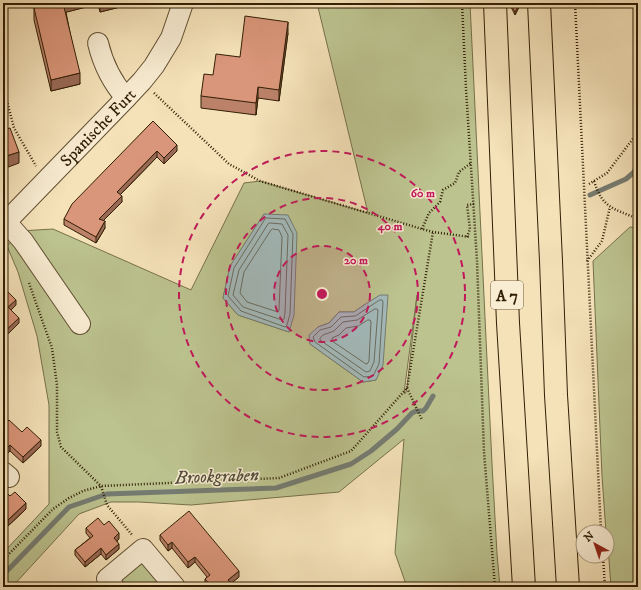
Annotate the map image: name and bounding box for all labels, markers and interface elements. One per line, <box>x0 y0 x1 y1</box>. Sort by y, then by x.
street label: Spanische Furt <box>55 84 142 172</box>
text: 60 m <box>411 186 435 201</box>
text: 40 m <box>377 219 402 234</box>
text: 20 m <box>344 253 368 268</box>
road number: A 7 <box>491 281 523 309</box>
centre of rings <box>315 287 329 301</box>
water label: Brookgraben <box>174 465 259 489</box>
north arrow <box>575 524 615 564</box>
text: N <box>581 529 597 545</box>

